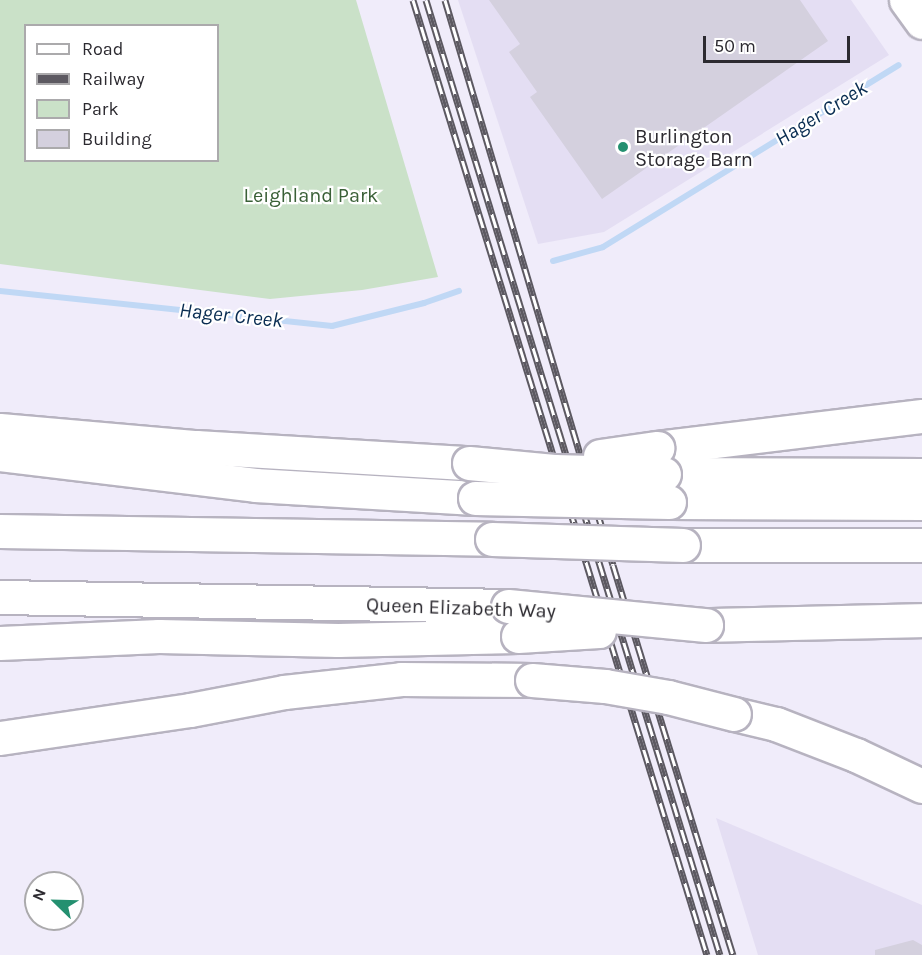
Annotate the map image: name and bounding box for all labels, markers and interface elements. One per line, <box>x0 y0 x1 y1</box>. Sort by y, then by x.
legend <box>24 24 219 162</box>
scale bar <box>706 24 853 62</box>
text: 50 m <box>714 35 756 57</box>
text: Road <box>82 38 123 60</box>
text: Railway <box>82 68 145 90</box>
water label: Hager Creek <box>770 75 872 151</box>
text: Park <box>82 98 119 120</box>
place label: Burlington Storage Barn <box>635 124 753 171</box>
text: Building <box>82 128 152 150</box>
marker: Burlington Storage Barn <box>616 140 630 154</box>
park label: Leighland Park <box>244 183 378 207</box>
water label: Hager Creek <box>178 297 284 333</box>
street label: Queen Elizabeth Way <box>366 593 556 623</box>
north arrow <box>24 871 84 931</box>
text: N <box>28 886 50 904</box>

